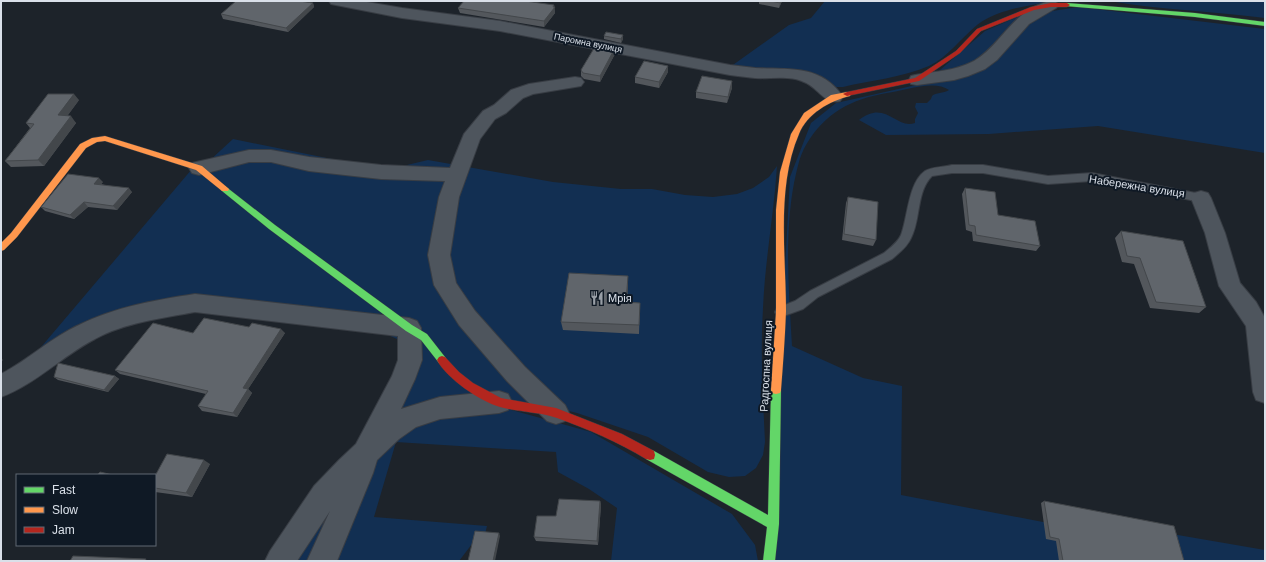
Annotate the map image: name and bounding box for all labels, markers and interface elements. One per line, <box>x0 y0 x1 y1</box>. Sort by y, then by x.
street label: Паромна вулиця <box>553 31 623 55</box>
street label: Набережна вулиця <box>1088 173 1186 199</box>
restaurant icon: Мрія <box>589 290 605 306</box>
place label: Мрія <box>608 292 632 304</box>
street label: Радгоспна вулиця <box>758 320 774 412</box>
legend <box>16 474 156 546</box>
text: Fast <box>52 483 76 497</box>
text: Slow <box>52 503 78 517</box>
text: Jam <box>52 523 75 537</box>

